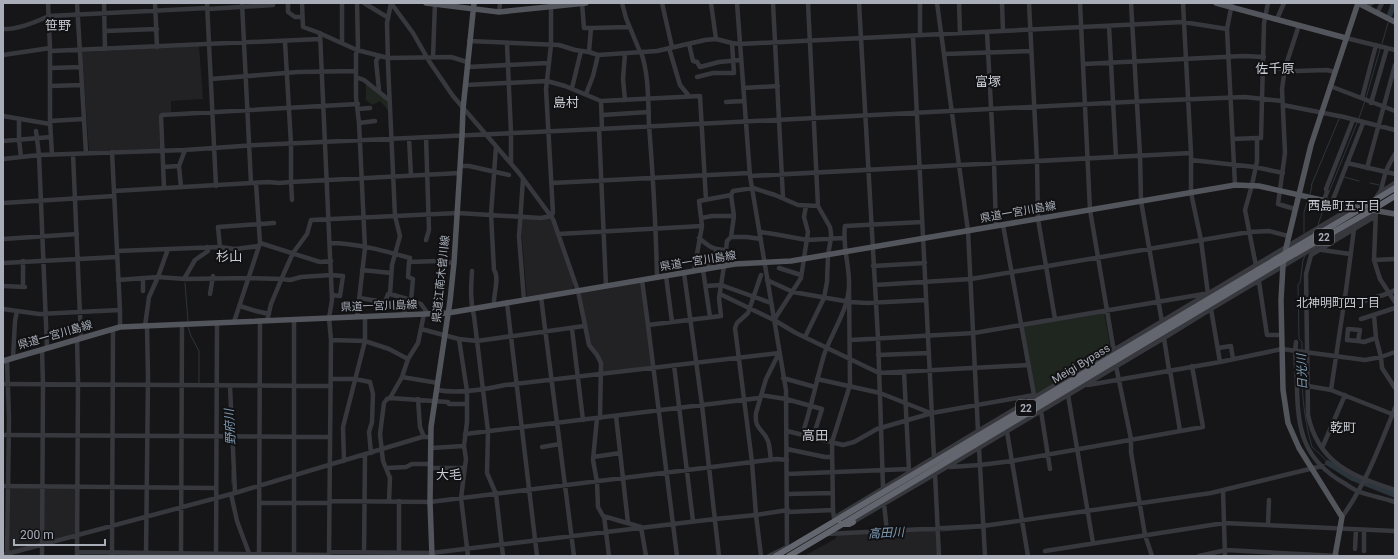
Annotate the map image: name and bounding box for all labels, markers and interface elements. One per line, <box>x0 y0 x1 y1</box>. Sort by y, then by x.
district label: 笹野 <box>45 18 71 33</box>
district label: 佐千原 <box>1255 61 1295 76</box>
district label: 富塚 <box>975 74 1001 89</box>
district label: 島村 <box>553 95 579 110</box>
street label: 県道一宮川島線 <box>979 199 1057 225</box>
district label: 西島町五丁目 <box>1308 199 1380 213</box>
road number: 22 <box>1314 229 1334 245</box>
street label: 県道江南木曽川線 <box>430 235 452 323</box>
district label: 杉山 <box>216 249 242 264</box>
street label: 県道一宮川島線 <box>659 249 737 273</box>
district label: 北神明町四丁目 <box>1296 296 1380 310</box>
street label: 県道一宮川島線 <box>340 298 418 314</box>
street label: 県道一宮川島線 <box>16 318 94 352</box>
street label: Meigi Bypass <box>1050 341 1113 386</box>
water label: 日光川 <box>1294 352 1310 390</box>
road number: 22 <box>1016 400 1036 416</box>
water label: 野府川 <box>222 407 238 445</box>
district label: 乾町 <box>1330 420 1356 435</box>
district label: 高田 <box>802 428 828 443</box>
district label: 大毛 <box>436 467 462 482</box>
scale bar <box>14 521 105 547</box>
water label: 高田川 <box>868 525 906 541</box>
text: 200 m <box>20 528 54 542</box>

